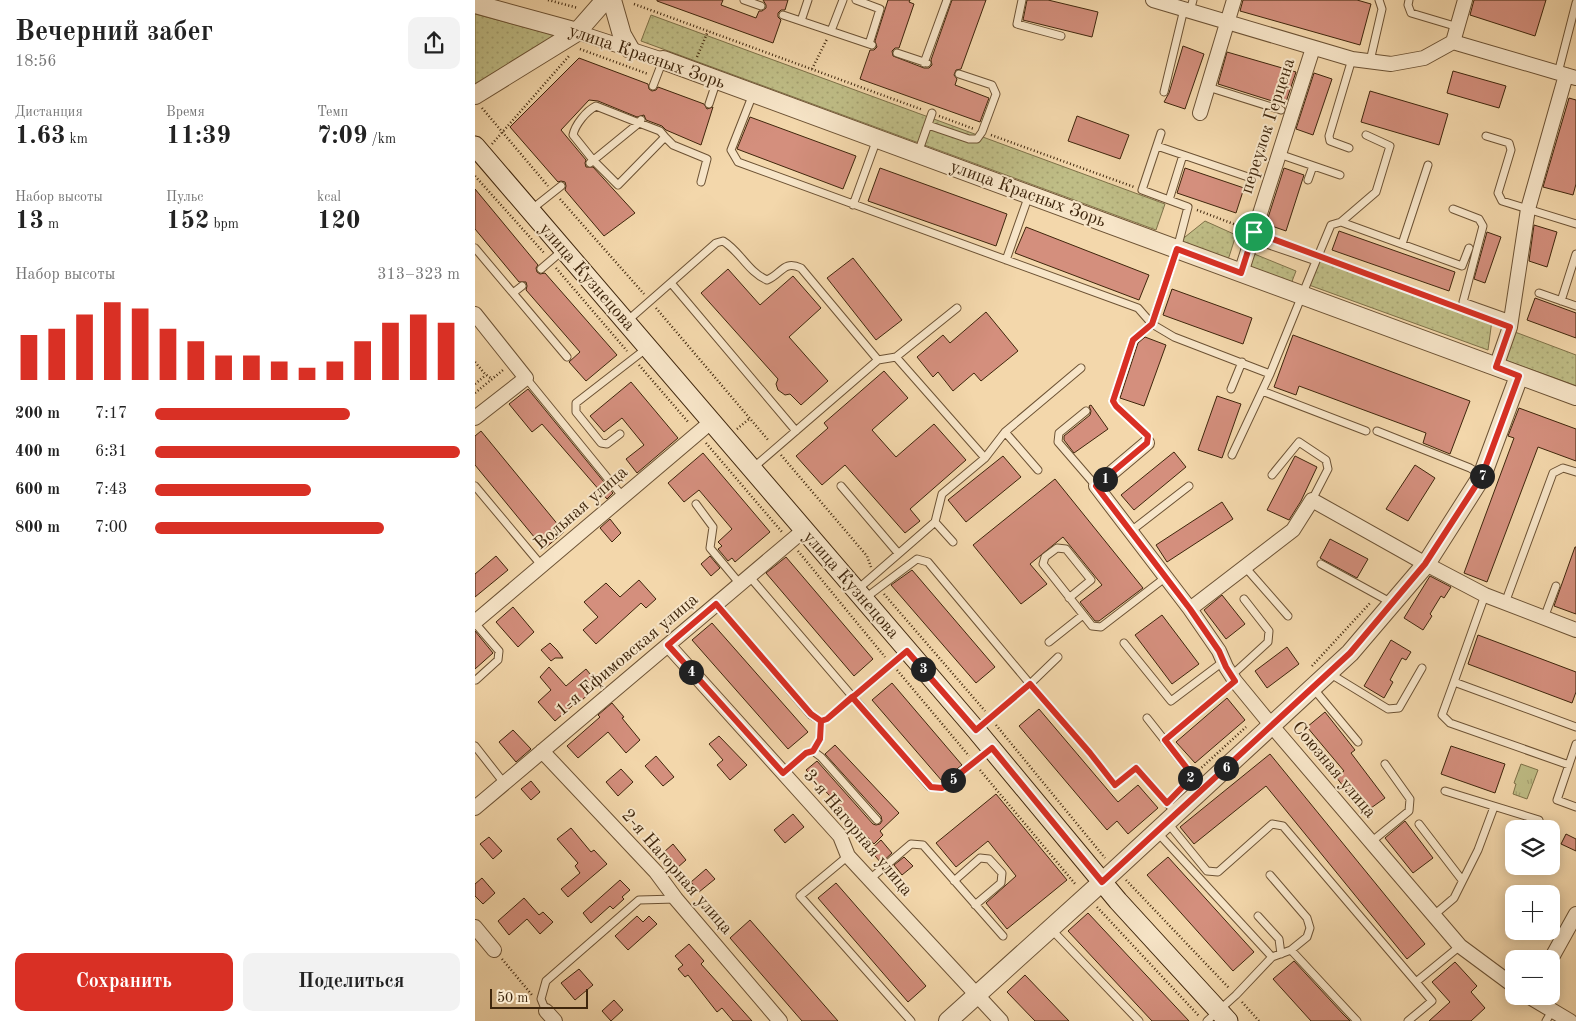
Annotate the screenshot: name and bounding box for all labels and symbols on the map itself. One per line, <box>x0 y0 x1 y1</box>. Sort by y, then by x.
street label: улица Красных Зорь <box>566 22 728 92</box>
street label: переулок Герцена <box>1238 56 1298 196</box>
street label: улица Красных Зорь <box>948 157 1108 231</box>
pin <box>1233 211 1275 253</box>
street label: улица Кузнецова <box>536 220 638 334</box>
street label: Вольная улица <box>531 463 631 553</box>
pin: 7 <box>1469 464 1495 488</box>
pin: 1 <box>1093 466 1117 492</box>
street label: улица Кузнецова <box>800 528 902 642</box>
street label: 1-я Ефимовская улица <box>552 590 702 720</box>
pin: 3 <box>911 656 935 682</box>
pin: 4 <box>679 660 703 684</box>
street label: Союзная улица <box>1289 718 1380 822</box>
pin: 6 <box>1213 756 1239 780</box>
street label: 3-я Нагорная улица <box>800 766 916 900</box>
pin: 2 <box>1177 766 1203 790</box>
pin: 5 <box>941 768 965 792</box>
street label: 2-я Нагорная улица <box>618 806 736 938</box>
scale bar <box>490 986 587 1009</box>

